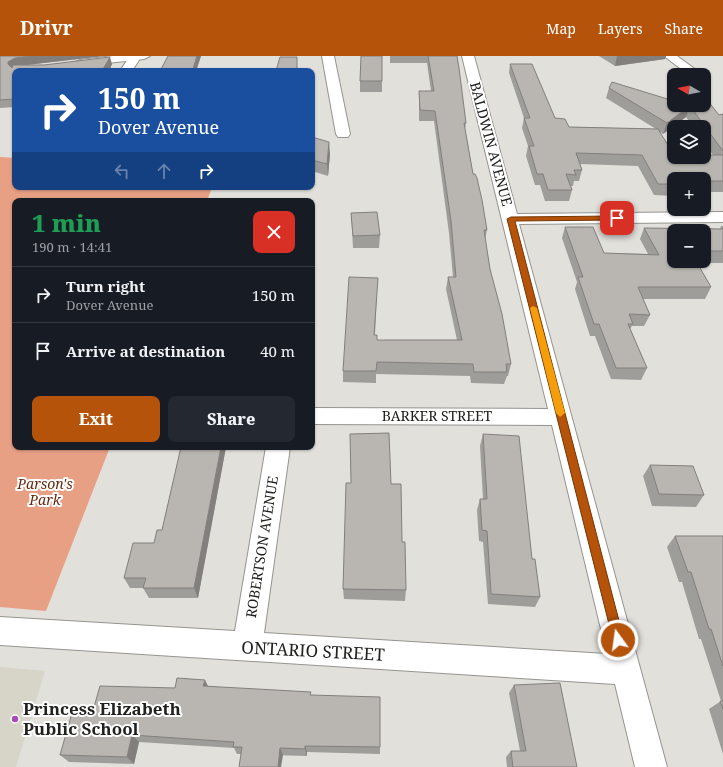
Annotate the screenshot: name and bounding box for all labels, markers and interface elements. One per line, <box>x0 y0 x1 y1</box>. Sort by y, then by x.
text: Drivr <box>20 15 73 41</box>
text: Map <box>546 19 576 38</box>
text: Layers <box>598 19 643 38</box>
text: Share <box>665 19 703 38</box>
north arrow <box>667 68 711 112</box>
map controls <box>667 68 711 268</box>
text: 150 m <box>98 79 180 117</box>
street label: BALDWIN AVENUE <box>466 80 517 208</box>
icon: right <box>32 84 84 136</box>
text: Dover Avenue <box>98 115 219 139</box>
button: layers <box>667 120 711 164</box>
icon: left <box>111 160 133 182</box>
icon: ahead <box>153 160 175 182</box>
icon: right <box>195 160 217 182</box>
button: + <box>667 172 711 216</box>
pin <box>600 201 634 235</box>
text: 1 min <box>32 206 101 239</box>
icon: arrive <box>606 207 628 229</box>
button: close <box>253 211 295 253</box>
button: − <box>667 224 711 268</box>
text: 190 m · 14:41 <box>32 238 112 256</box>
text: Turn right <box>66 276 145 296</box>
icon: right <box>32 284 54 306</box>
text: 150 m <box>252 285 295 305</box>
text: Dover Avenue <box>66 296 153 314</box>
icon: arrive <box>32 340 54 362</box>
text: Arrive at destination <box>66 341 225 361</box>
text: 40 m <box>260 341 295 361</box>
button: Exit <box>32 396 160 442</box>
button: Share <box>168 396 295 442</box>
street label: BARKER STREET <box>382 406 493 425</box>
park label: Parson's Park <box>16 474 73 509</box>
street label: ROBERTSON AVENUE <box>241 474 282 619</box>
position arrow <box>597 619 639 661</box>
street label: ONTARIO STREET <box>241 635 386 666</box>
place label: Princess Elizabeth Public School <box>23 697 181 740</box>
marker: Princess Elizabeth Public School <box>10 714 20 724</box>

